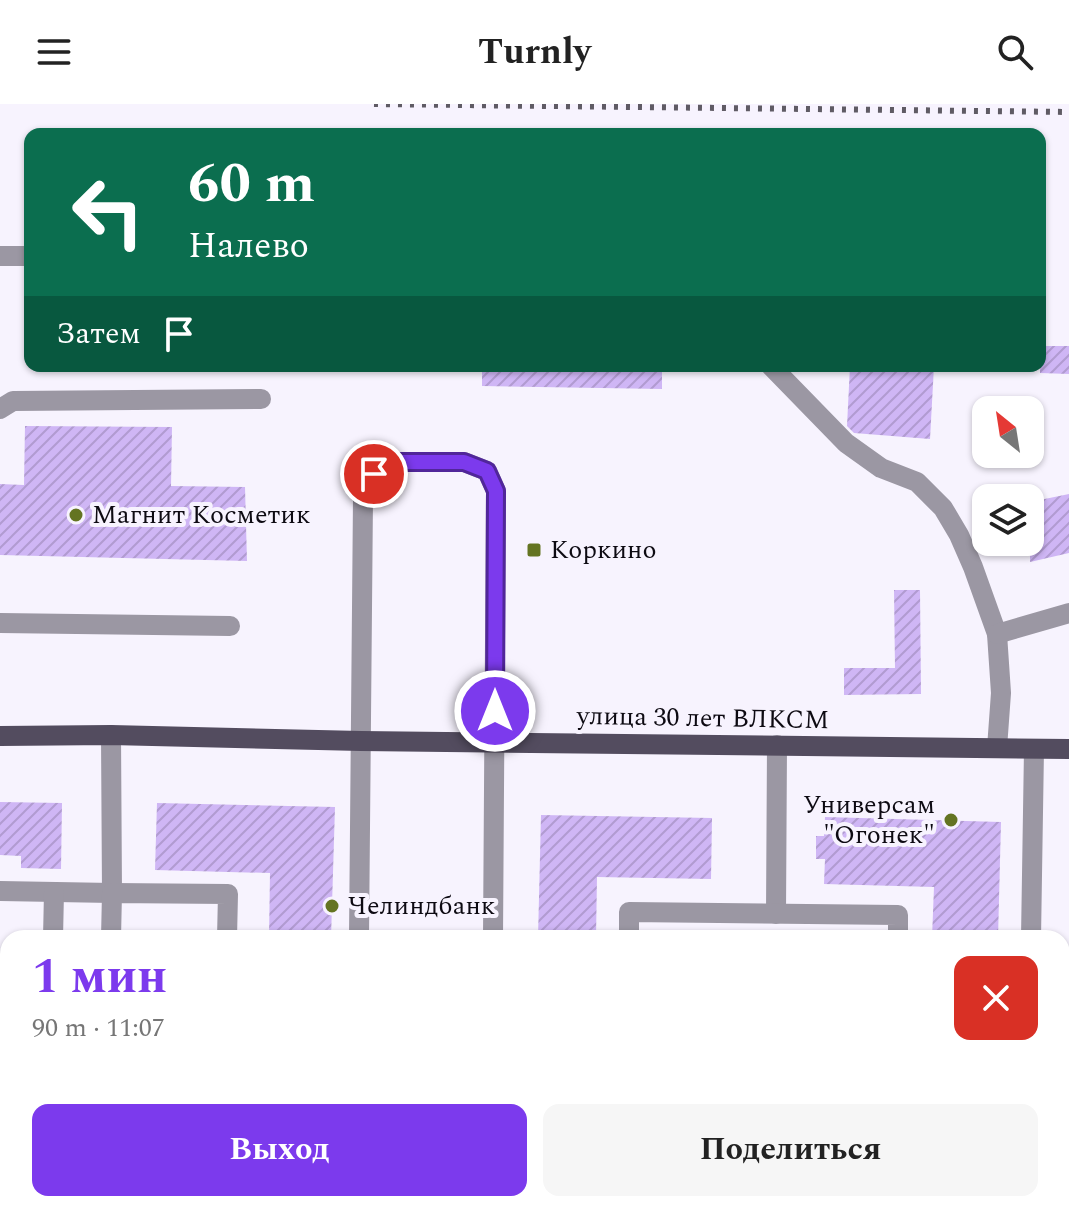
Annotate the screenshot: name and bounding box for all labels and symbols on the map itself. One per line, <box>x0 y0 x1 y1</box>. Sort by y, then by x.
north arrow <box>972 396 1044 468</box>
pin <box>340 440 408 508</box>
place label: Магнит Косметик <box>92 495 310 535</box>
marker: Магнит Косметик <box>67 506 85 524</box>
place label: Коркино <box>550 530 657 570</box>
marker: Коркино <box>525 541 543 559</box>
position arrow <box>453 669 537 753</box>
street label: улица 30 лет ВЛКСМ <box>576 696 829 740</box>
place label: Универсам "Огонек" <box>803 785 935 855</box>
marker: Универсам "Огонек" <box>942 811 960 829</box>
place label: Челиндбанк <box>348 886 495 926</box>
marker: Челиндбанк <box>323 897 341 915</box>

